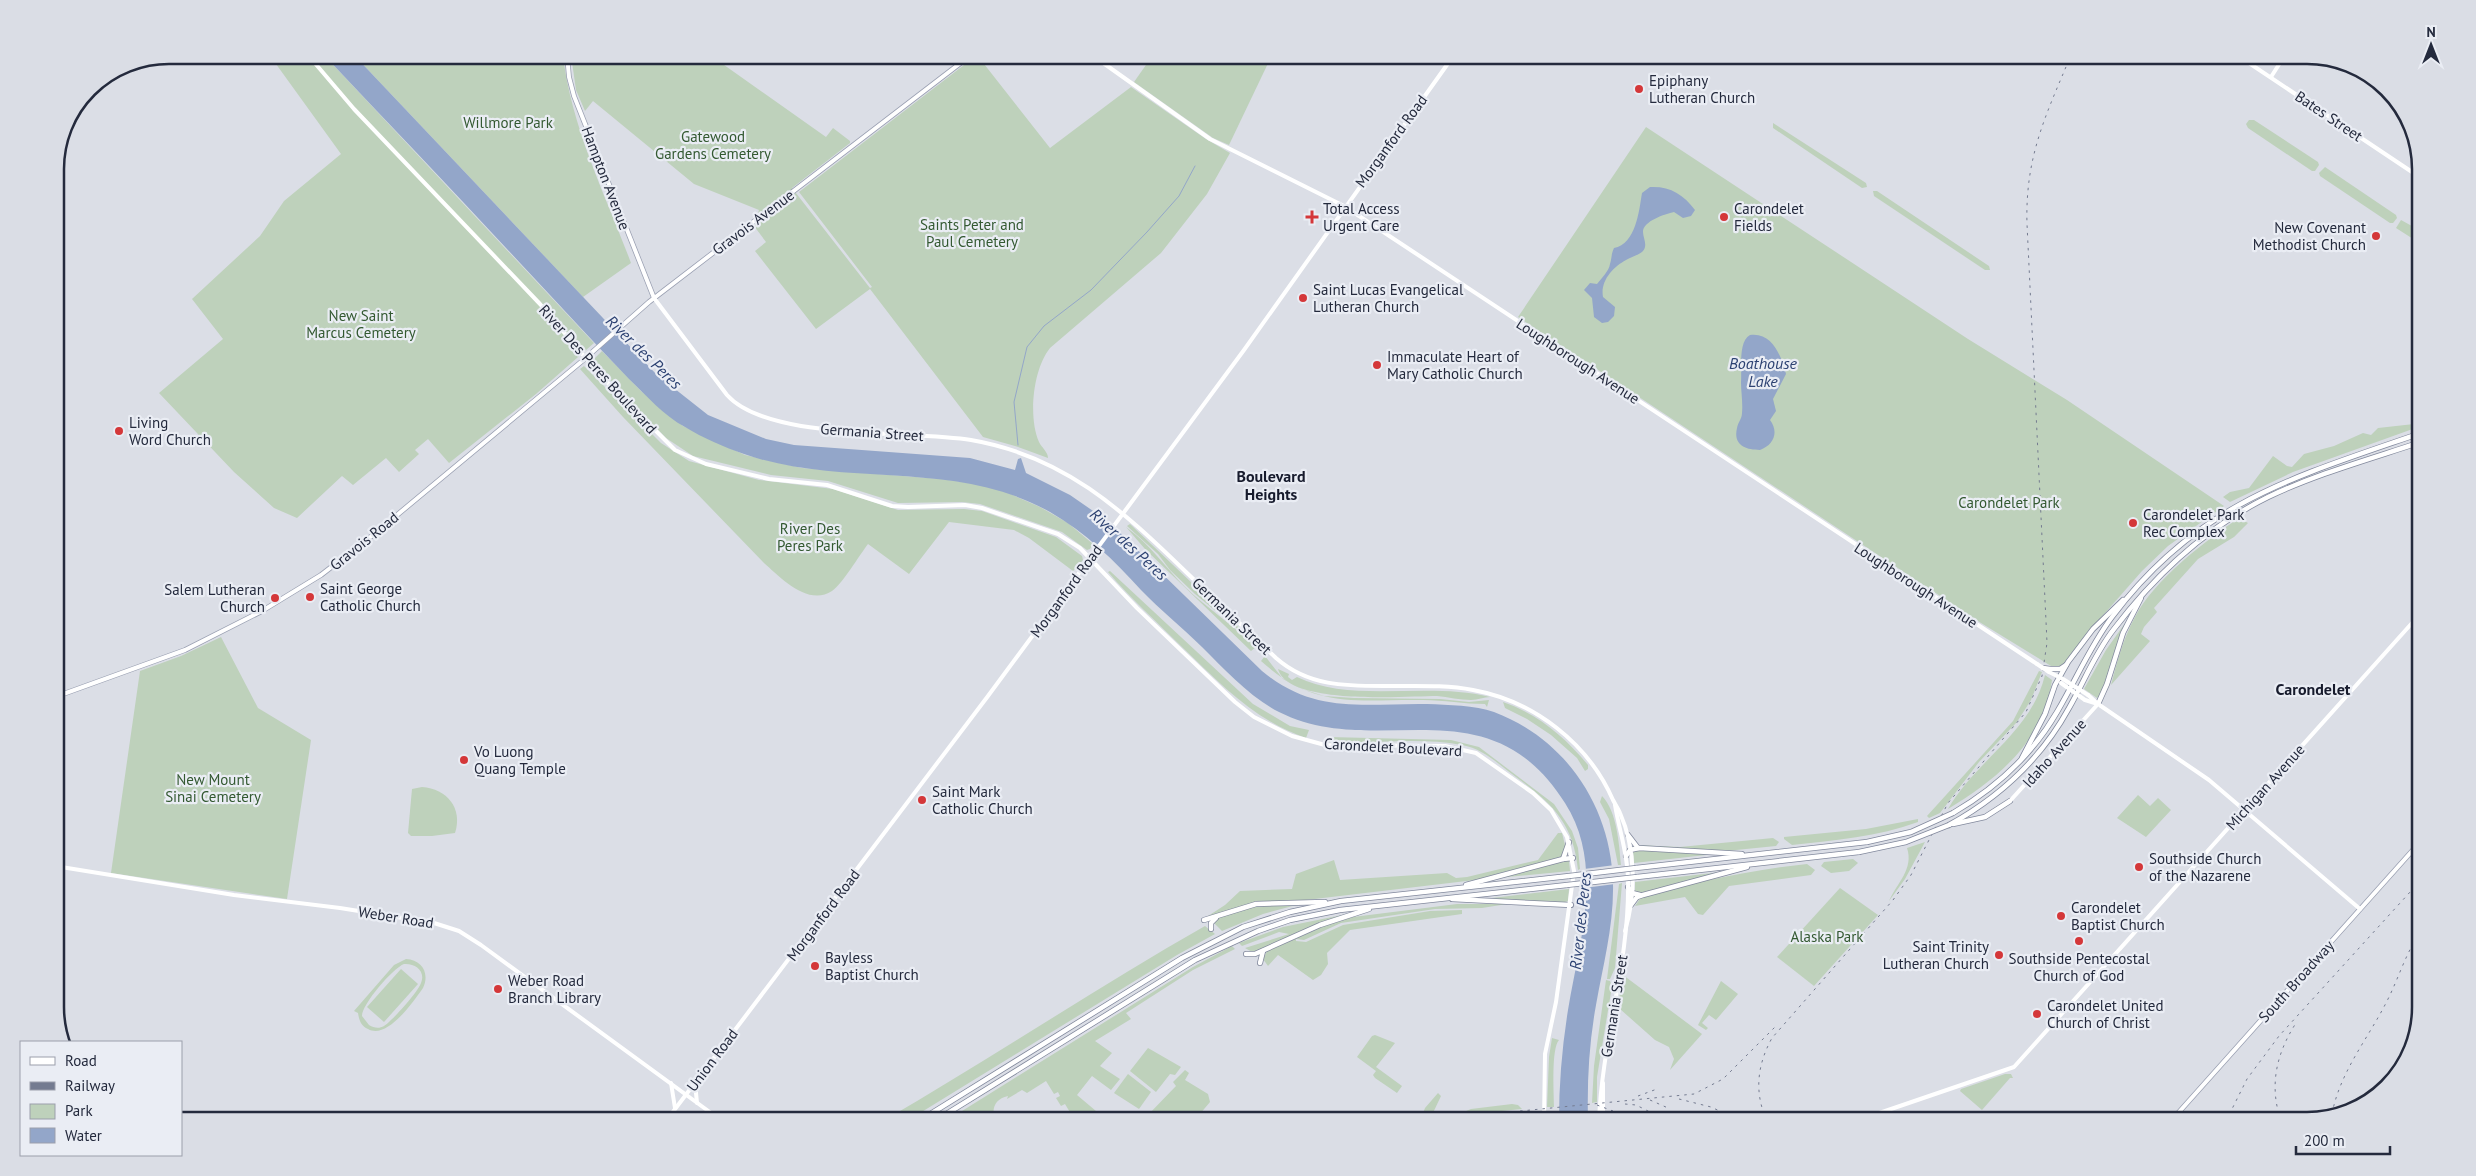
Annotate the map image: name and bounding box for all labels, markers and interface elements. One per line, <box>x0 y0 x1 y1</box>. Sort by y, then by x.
north arrow <box>2406 20 2456 70</box>
text: N <box>2426 23 2436 41</box>
place label: Epiphany Lutheran Church <box>1649 71 1755 107</box>
marker: Epiphany Lutheran Church <box>1633 83 1645 95</box>
street label: Bates Street <box>2292 86 2366 146</box>
street label: Morganford Road <box>1351 91 1431 191</box>
park label: Willmore Park <box>463 113 554 132</box>
street label: Hampton Avenue <box>578 124 634 232</box>
park label: Gatewood Gardens Cemetery <box>655 127 771 163</box>
street label: Gravois Avenue <box>708 185 798 259</box>
place label: Total Access Urgent Care <box>1323 199 1400 235</box>
place label: Carondelet Fields <box>1734 199 1804 235</box>
marker: Total Access Urgent Care <box>1305 210 1319 224</box>
marker: Carondelet Fields <box>1718 211 1730 223</box>
park label: Saints Peter and Paul Cemetery <box>920 215 1024 251</box>
place label: New Covenant Methodist Church <box>2253 218 2366 254</box>
marker: New Covenant Methodist Church <box>2370 230 2382 242</box>
place label: Saint Lucas Evangelical Lutheran Church <box>1313 280 1464 316</box>
marker: Saint Lucas Evangelical Lutheran Church <box>1297 292 1309 304</box>
street label: River Des Peres Boulevard <box>535 300 661 438</box>
park label: New Saint Marcus Cemetery <box>306 306 416 342</box>
water label: River des Peres <box>602 311 687 394</box>
street label: Loughborough Avenue <box>1513 314 1643 408</box>
place label: Immaculate Heart of Mary Catholic Church <box>1387 347 1523 383</box>
water label: Boathouse Lake <box>1729 353 1798 391</box>
marker: Immaculate Heart of Mary Catholic Church <box>1371 359 1383 371</box>
place label: Living Word Church <box>129 413 211 449</box>
street label: Germania Street <box>820 419 924 445</box>
marker: Living Word Church <box>113 425 125 437</box>
district label: Boulevard Heights <box>1236 466 1306 504</box>
park label: Carondelet Park <box>1958 493 2061 512</box>
water label: River des Peres <box>1086 504 1173 585</box>
place label: Carondelet Park Rec Complex <box>2143 505 2245 541</box>
street label: Gravois Road <box>326 508 402 574</box>
marker: Carondelet Park Rec Complex <box>2127 517 2139 529</box>
park label: River Des Peres Park <box>777 519 844 555</box>
street label: Loughborough Avenue <box>1851 538 1981 632</box>
street label: Morganford Road <box>1026 541 1106 641</box>
street label: Germania Street <box>1188 573 1276 659</box>
place label: Saint George Catholic Church <box>320 579 421 615</box>
place label: Salem Lutheran Church <box>164 580 265 616</box>
marker: Saint George Catholic Church <box>304 591 316 603</box>
marker: Salem Lutheran Church <box>269 592 281 604</box>
district label: Carondelet <box>2276 679 2351 699</box>
street label: Idaho Avenue <box>2018 715 2090 791</box>
street label: Carondelet Boulevard <box>1323 734 1463 760</box>
street label: Michigan Avenue <box>2221 740 2309 834</box>
place label: Vo Luong Quang Temple <box>473 742 566 778</box>
marker: Vo Luong Quang Temple <box>458 754 470 766</box>
park label: New Mount Sinai Cemetery <box>165 770 261 806</box>
place label: Saint Mark Catholic Church <box>932 782 1033 818</box>
marker: Saint Mark Catholic Church <box>916 794 928 806</box>
place label: Southside Church of the Nazarene <box>2149 849 2261 885</box>
marker: Southside Church of the Nazarene <box>2133 861 2145 873</box>
street label: Morganford Road <box>782 865 864 965</box>
water label: River des Peres <box>1565 871 1595 971</box>
place label: Carondelet Baptist Church <box>2071 898 2165 934</box>
street label: Weber Road <box>357 902 435 932</box>
marker: Carondelet Baptist Church <box>2055 910 2067 922</box>
park label: Alaska Park <box>1790 927 1864 946</box>
marker: Southside Pentecostal Church of God <box>2073 935 2085 947</box>
street label: South Broadway <box>2254 936 2338 1026</box>
place label: Saint Trinity Lutheran Church <box>1883 937 1989 973</box>
place label: Bayless Baptist Church <box>825 948 919 984</box>
marker: Saint Trinity Lutheran Church <box>1993 949 2005 961</box>
place label: Southside Pentecostal Church of God <box>2008 949 2150 985</box>
street label: Germania Street <box>1597 953 1631 1059</box>
marker: Bayless Baptist Church <box>809 960 821 972</box>
place label: Weber Road Branch Library <box>508 971 601 1007</box>
marker: Weber Road Branch Library <box>492 983 504 995</box>
place label: Carondelet United Church of Christ <box>2047 996 2164 1032</box>
marker: Carondelet United Church of Christ <box>2031 1008 2043 1020</box>
street label: Union Road <box>682 1025 742 1095</box>
legend <box>20 1041 182 1156</box>
text: Road <box>65 1051 97 1070</box>
text: Railway <box>65 1076 115 1095</box>
text: Park <box>65 1101 93 1120</box>
scale bar <box>2296 1124 2390 1156</box>
text: Water <box>65 1126 102 1145</box>
text: 200 m <box>2304 1131 2345 1150</box>

